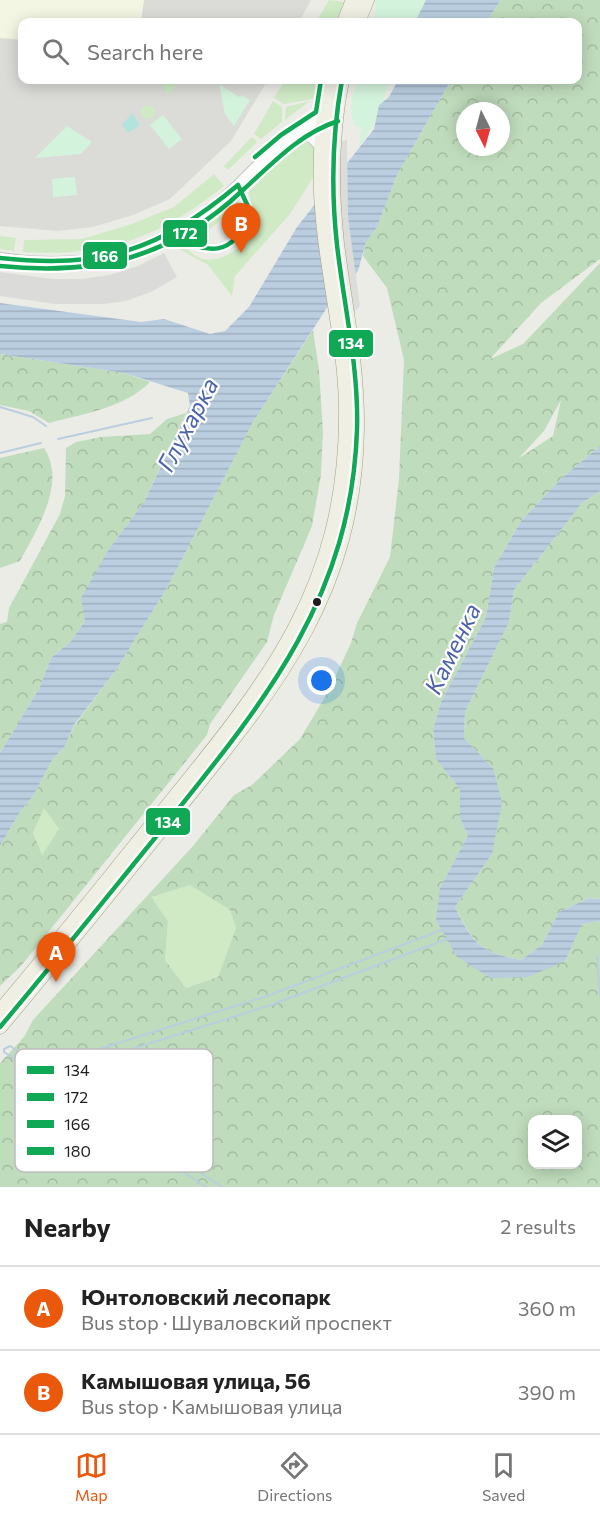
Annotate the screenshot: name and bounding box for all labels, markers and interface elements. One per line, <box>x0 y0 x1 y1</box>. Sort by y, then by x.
search box <box>18 18 582 84</box>
icon: search <box>39 35 72 68</box>
text: Search here <box>87 38 203 65</box>
north arrow <box>456 102 510 156</box>
pin: B <box>222 204 260 253</box>
line badge: 172 <box>162 219 208 248</box>
text: 172 <box>172 223 198 242</box>
line badge: 166 <box>82 241 128 270</box>
text: 166 <box>92 246 119 265</box>
line badge: 134 <box>328 329 374 358</box>
text: 134 <box>338 333 364 352</box>
water label: Глухарка <box>150 373 223 476</box>
unlabelled marker <box>311 596 323 608</box>
water label: Каменка <box>417 598 486 698</box>
your location <box>307 666 336 695</box>
line badge: 134 <box>145 807 191 836</box>
text: 134 <box>155 812 181 831</box>
pin: A <box>36 932 76 982</box>
legend <box>15 1049 213 1172</box>
text: 134 <box>64 1060 90 1079</box>
text: 172 <box>64 1087 88 1106</box>
text: 166 <box>64 1114 90 1133</box>
map controls <box>528 1115 582 1169</box>
button: layers <box>528 1115 582 1169</box>
text: 180 <box>64 1141 91 1160</box>
text: Nearby <box>24 1211 111 1242</box>
text: 2 results <box>500 1214 576 1238</box>
text: Юнтоловский лесопарк <box>81 1283 331 1310</box>
text: A <box>36 1296 51 1320</box>
text: 360 m <box>518 1296 576 1320</box>
text: Bus stop · Шуваловский проспект <box>81 1310 392 1334</box>
text: Камышовая улица, 56 <box>81 1367 311 1394</box>
text: B <box>37 1380 50 1404</box>
text: 390 m <box>518 1380 576 1404</box>
text: Bus stop · Камышовая улица <box>81 1394 342 1418</box>
tab: Map <box>75 1449 108 1504</box>
tab: Directions <box>257 1449 332 1504</box>
tab: Saved <box>482 1449 525 1504</box>

